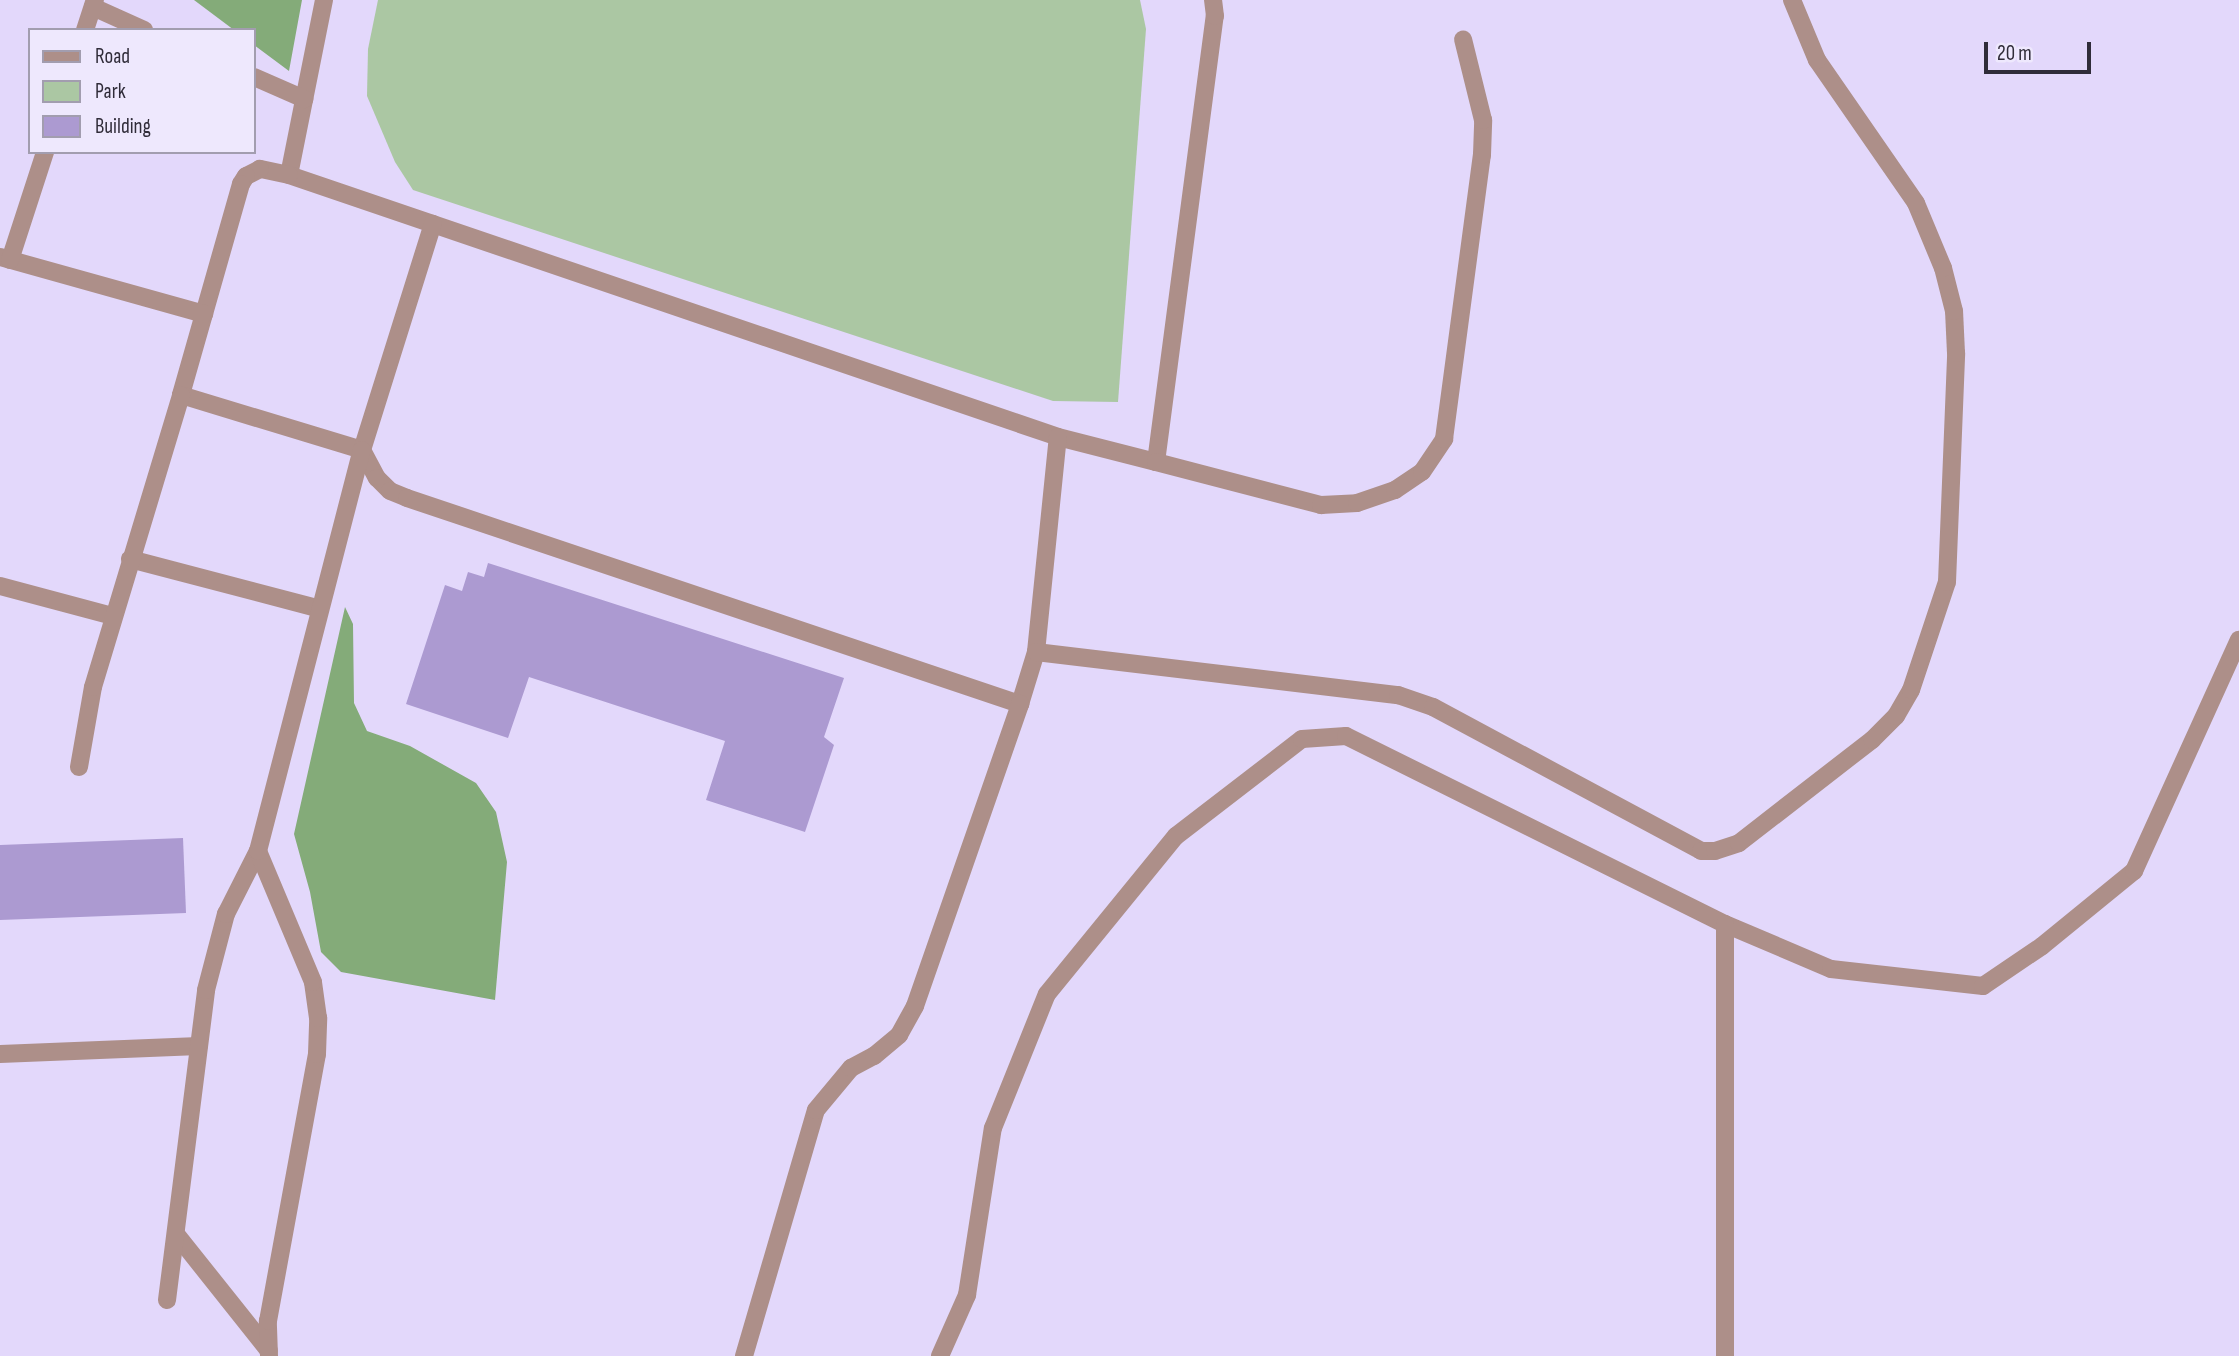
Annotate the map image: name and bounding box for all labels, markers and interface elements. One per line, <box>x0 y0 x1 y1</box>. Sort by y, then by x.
legend <box>28 28 256 154</box>
scale bar <box>1987 28 2094 72</box>
text: 20 m <box>1997 41 2032 66</box>
text: Road <box>95 44 130 69</box>
text: Park <box>95 79 126 104</box>
text: Building <box>95 114 151 139</box>

